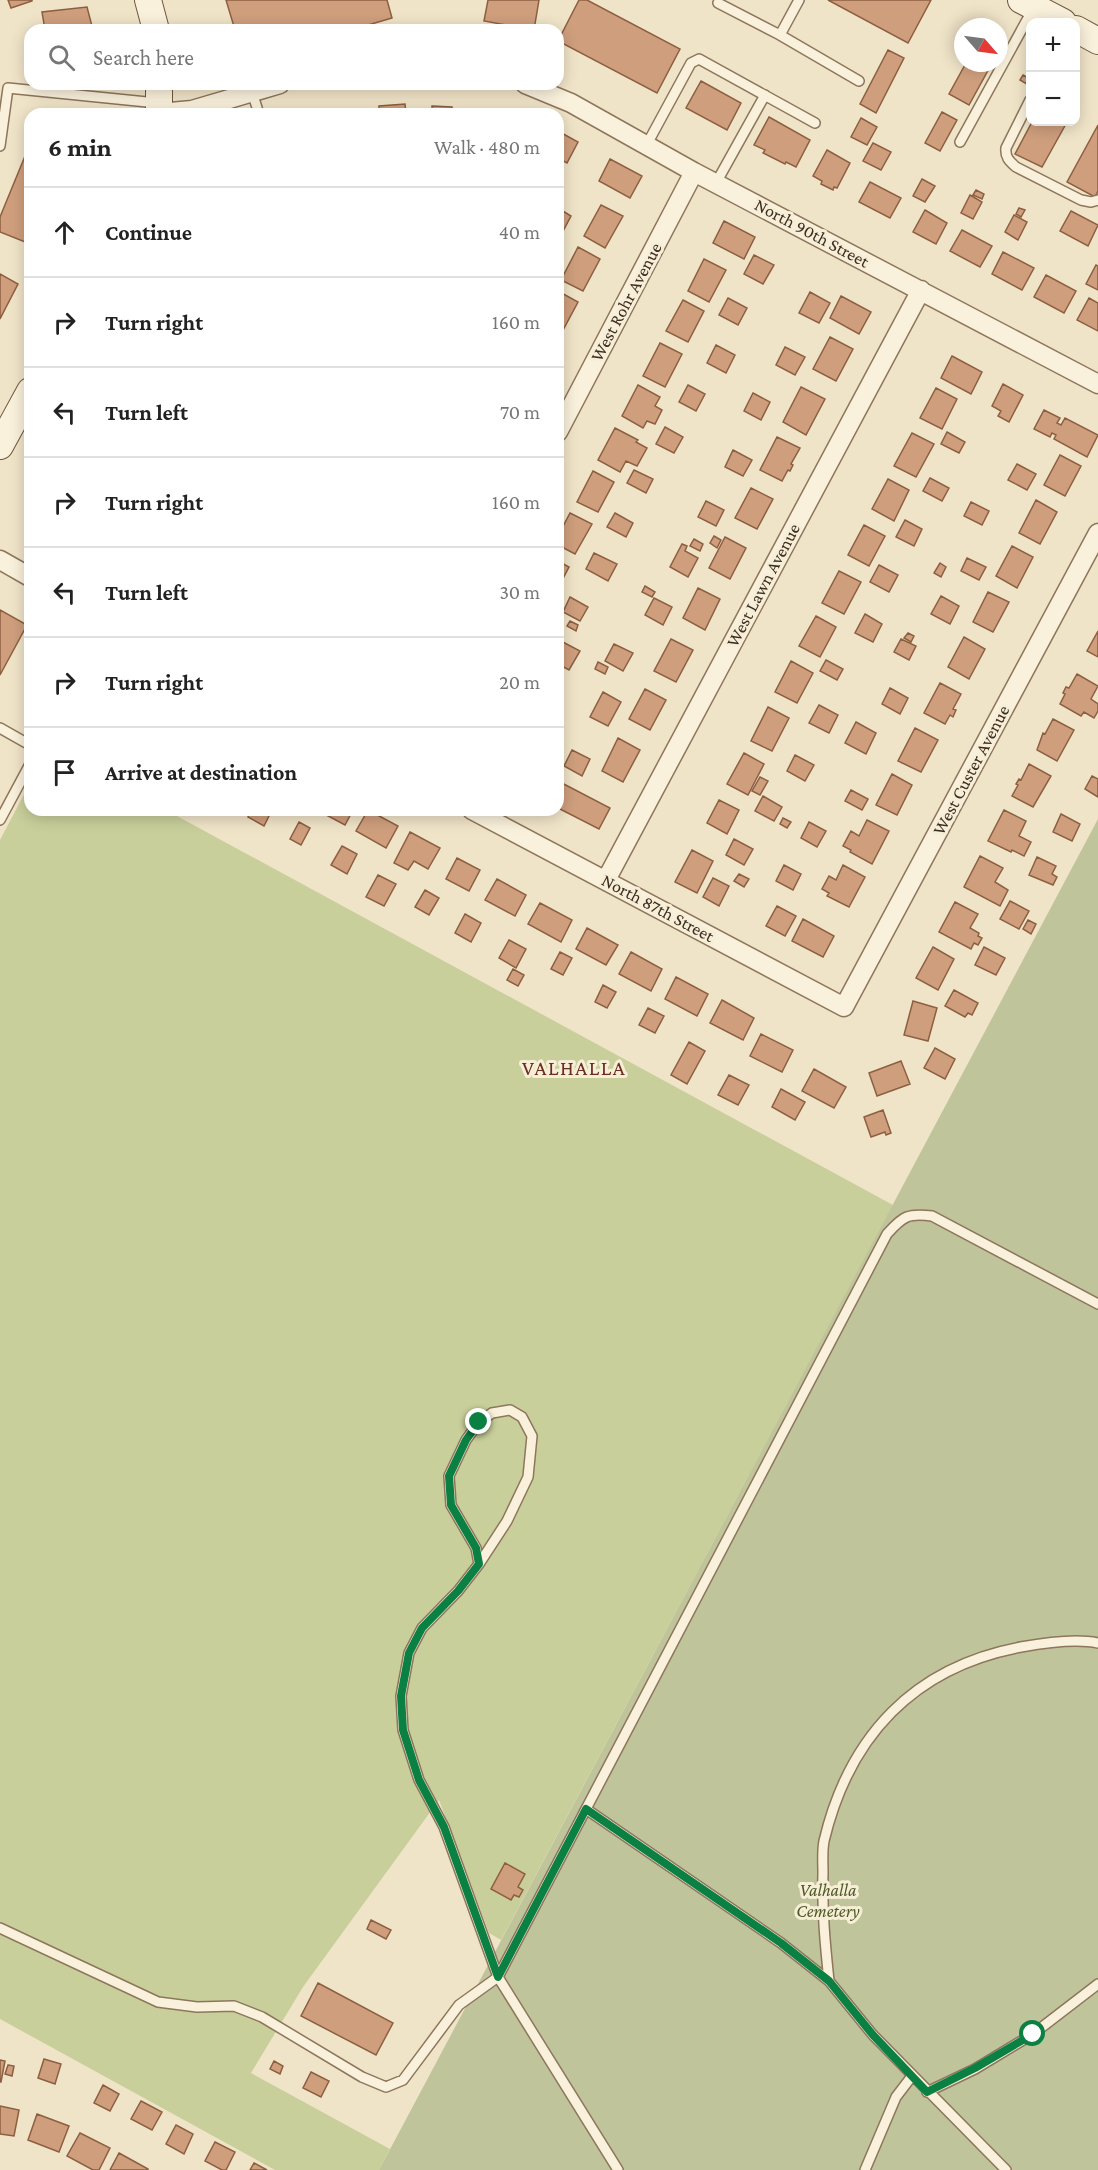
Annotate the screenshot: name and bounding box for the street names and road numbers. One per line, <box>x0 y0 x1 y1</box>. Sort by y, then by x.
street label: North 90th Street <box>751 194 873 272</box>
street label: West Rohr Avenue <box>586 239 666 365</box>
street label: West Lawn Avenue <box>722 520 804 650</box>
street label: West Custer Avenue <box>928 702 1014 838</box>
street label: North 87th Street <box>598 870 718 946</box>

